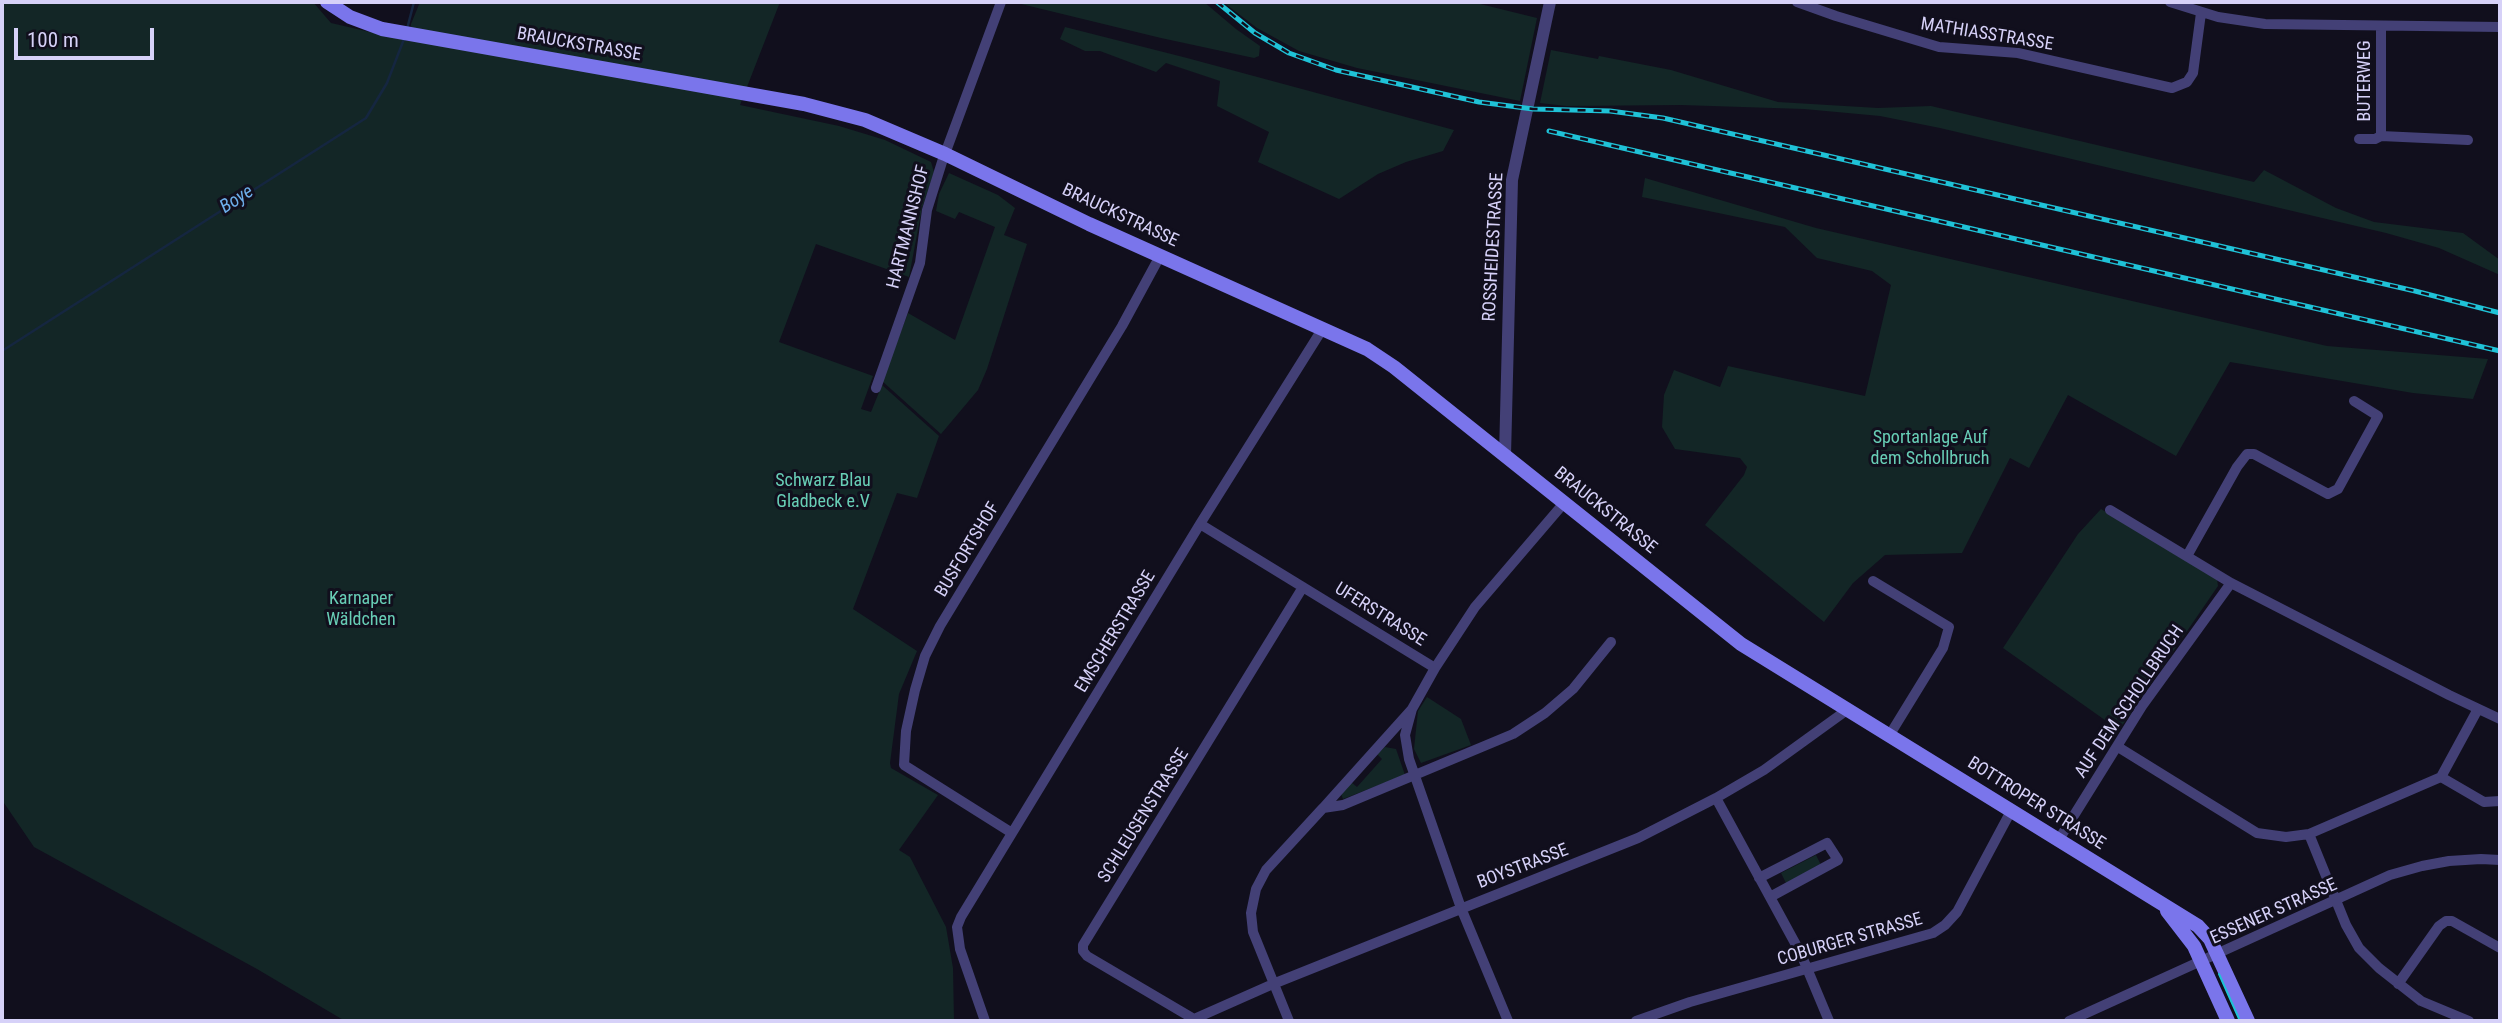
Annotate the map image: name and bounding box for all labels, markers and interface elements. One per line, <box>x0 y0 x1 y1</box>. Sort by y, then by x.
scale bar <box>18 14 158 58</box>
street label: MATHIASSTRASSE <box>1919 14 2055 56</box>
street label: BRAUCKSTRASSE <box>515 23 643 67</box>
text: 100 m <box>27 28 79 52</box>
street label: BUTERWEG <box>2354 40 2376 122</box>
street label: HARTMANNSHOF <box>883 163 935 291</box>
street label: ROSSHEIDESTRASSE <box>1479 172 1509 322</box>
street label: BRAUCKSTRASSE <box>1058 180 1182 252</box>
water label: Boye <box>216 181 258 219</box>
park label: Sportanlage Auf dem Schollbruch <box>1871 427 1989 470</box>
street label: BRAUCKSTRASSE <box>1549 463 1661 559</box>
park label: Schwarz Blau Gladbeck e.V <box>775 470 871 512</box>
street label: BUSFORTSHOF <box>931 499 1005 601</box>
street label: EMSCHERSTRASSE <box>1071 567 1161 697</box>
street label: UFERSTRASSE <box>1330 578 1430 652</box>
park label: Karnaper Wäldchen <box>326 588 396 630</box>
street label: AUF DEM SCHOLLBRUCH <box>2071 622 2189 782</box>
street label: SCHLEUSENSTRASSE <box>1094 745 1194 887</box>
street label: BOTTROPER STRASSE <box>1963 753 2109 855</box>
street label: BOYSTRASSE <box>1474 840 1572 894</box>
street label: ESSENER STRASSE <box>2207 874 2341 950</box>
street label: COBURGER STRASSE <box>1775 909 1925 971</box>

